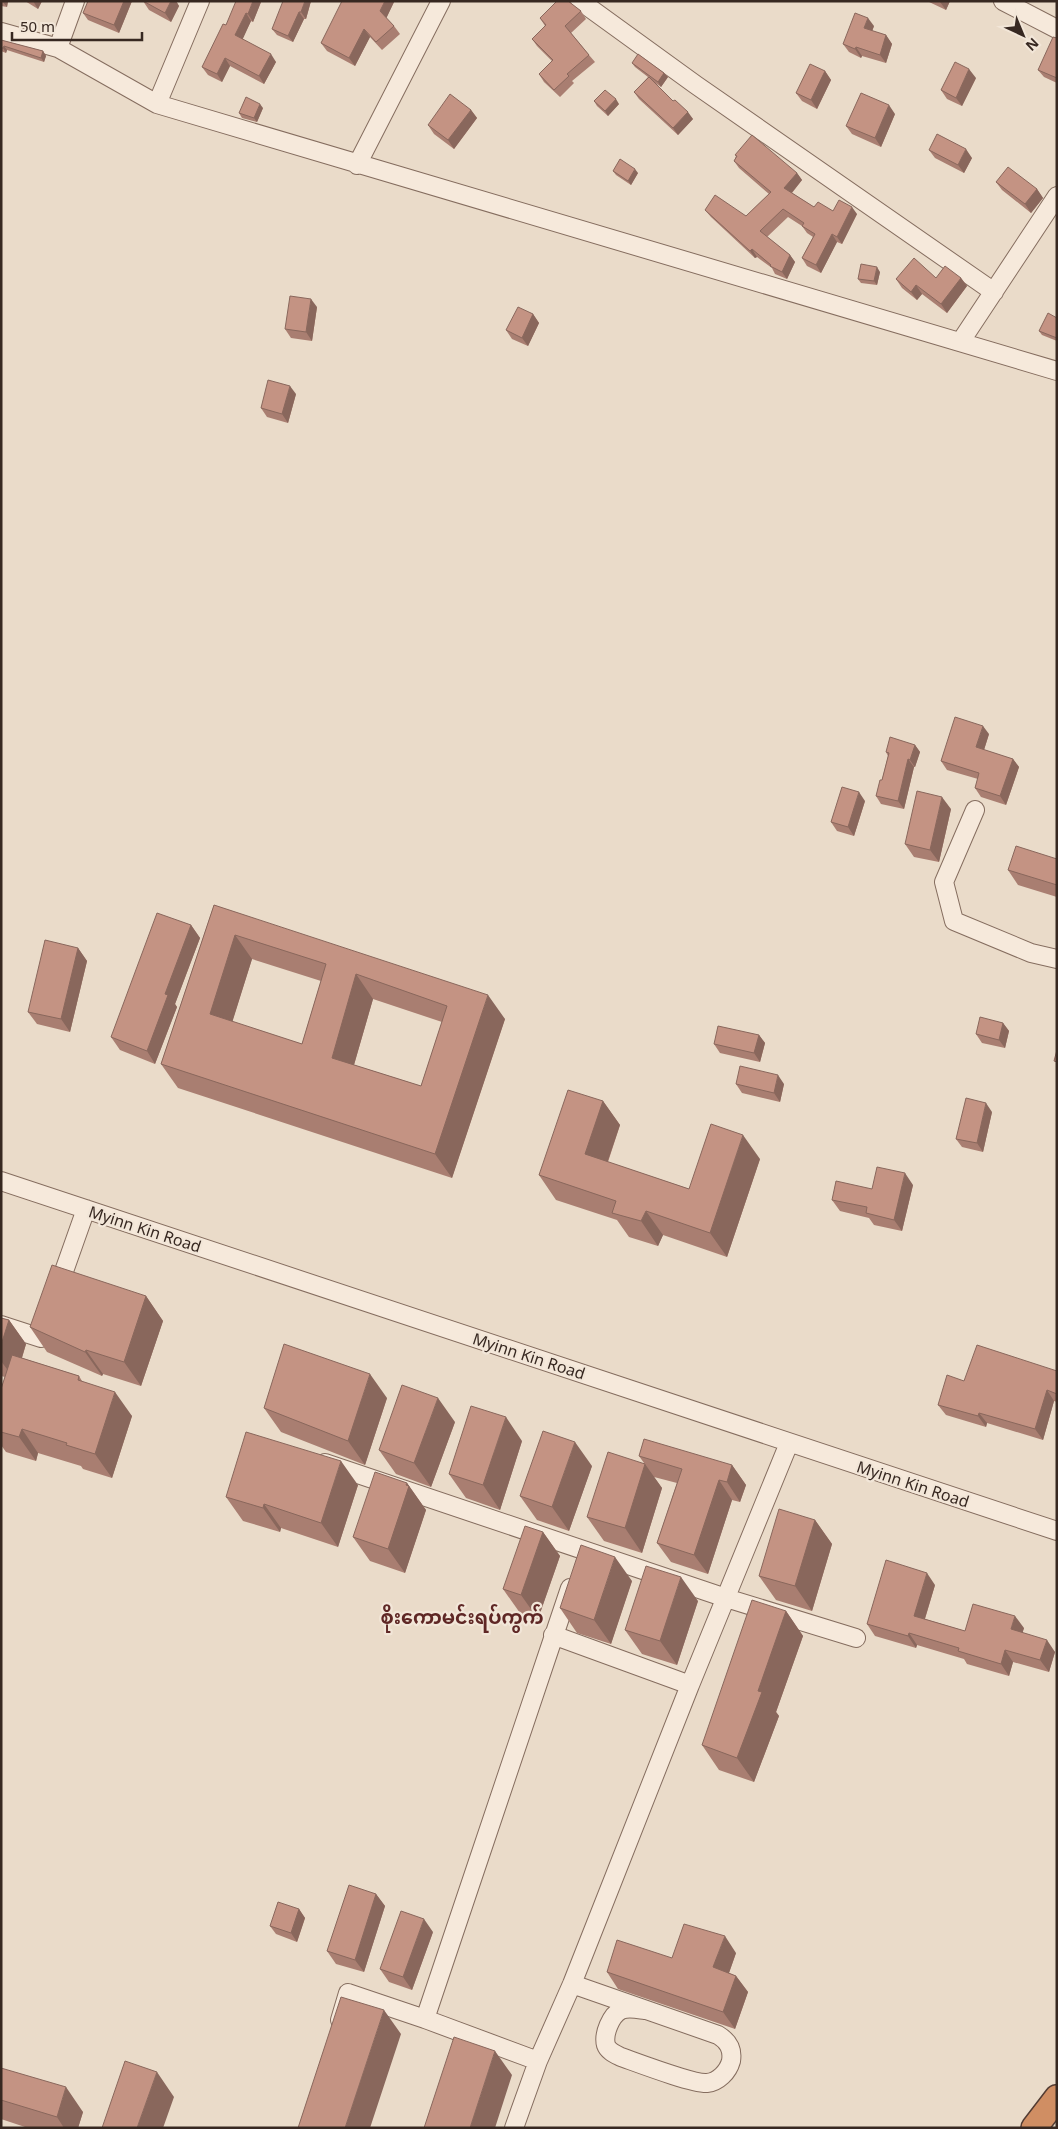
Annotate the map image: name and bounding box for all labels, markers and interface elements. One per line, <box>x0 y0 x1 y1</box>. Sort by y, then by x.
scale bar <box>12 10 142 42</box>
north arrow <box>998 10 1048 60</box>
text: 50 m <box>20 12 55 45</box>
text: N <box>1016 28 1046 58</box>
street label: Myinn Kin Road <box>83 1197 205 1266</box>
street label: Myinn Kin Road <box>467 1324 589 1393</box>
street label: Myinn Kin Road <box>851 1452 973 1521</box>
district label: စိုးကောမင်းရပ်ကွက် <box>380 1599 544 1640</box>

